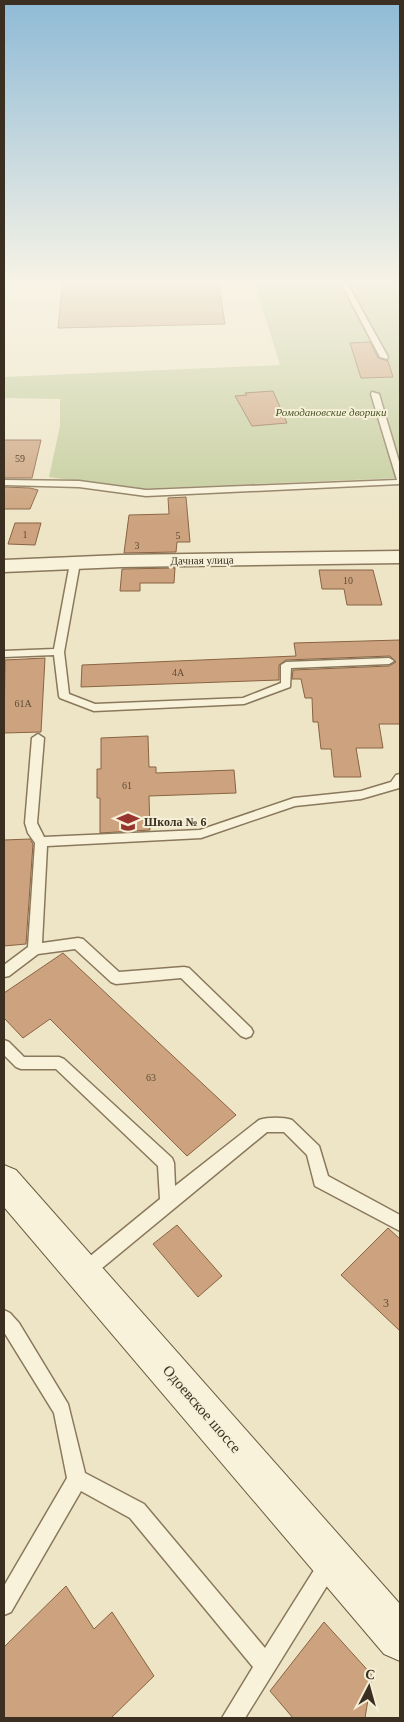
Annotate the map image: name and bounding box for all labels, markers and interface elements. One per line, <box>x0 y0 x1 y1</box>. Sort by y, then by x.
park label: Ромодановские дворики <box>275 406 387 418</box>
house number: 59 <box>15 453 25 464</box>
house number: 1 <box>23 529 28 540</box>
house number: 5 <box>176 530 181 541</box>
house number: 3 <box>135 540 140 551</box>
street label: Дачная улица <box>170 553 234 567</box>
house number: 10 <box>343 575 353 586</box>
house number: 4А <box>172 667 185 678</box>
house number: 61А <box>14 698 32 709</box>
house number: 61 <box>122 780 132 791</box>
school or university icon: Школа № 6 <box>115 809 141 835</box>
place label: Школа № 6 <box>144 815 207 829</box>
house number: 63 <box>146 1072 156 1083</box>
house number: 3 <box>383 1296 389 1310</box>
street label: Одоевское шоссе <box>160 1362 244 1456</box>
north arrow <box>344 1662 394 1712</box>
text: С <box>364 1667 376 1683</box>

